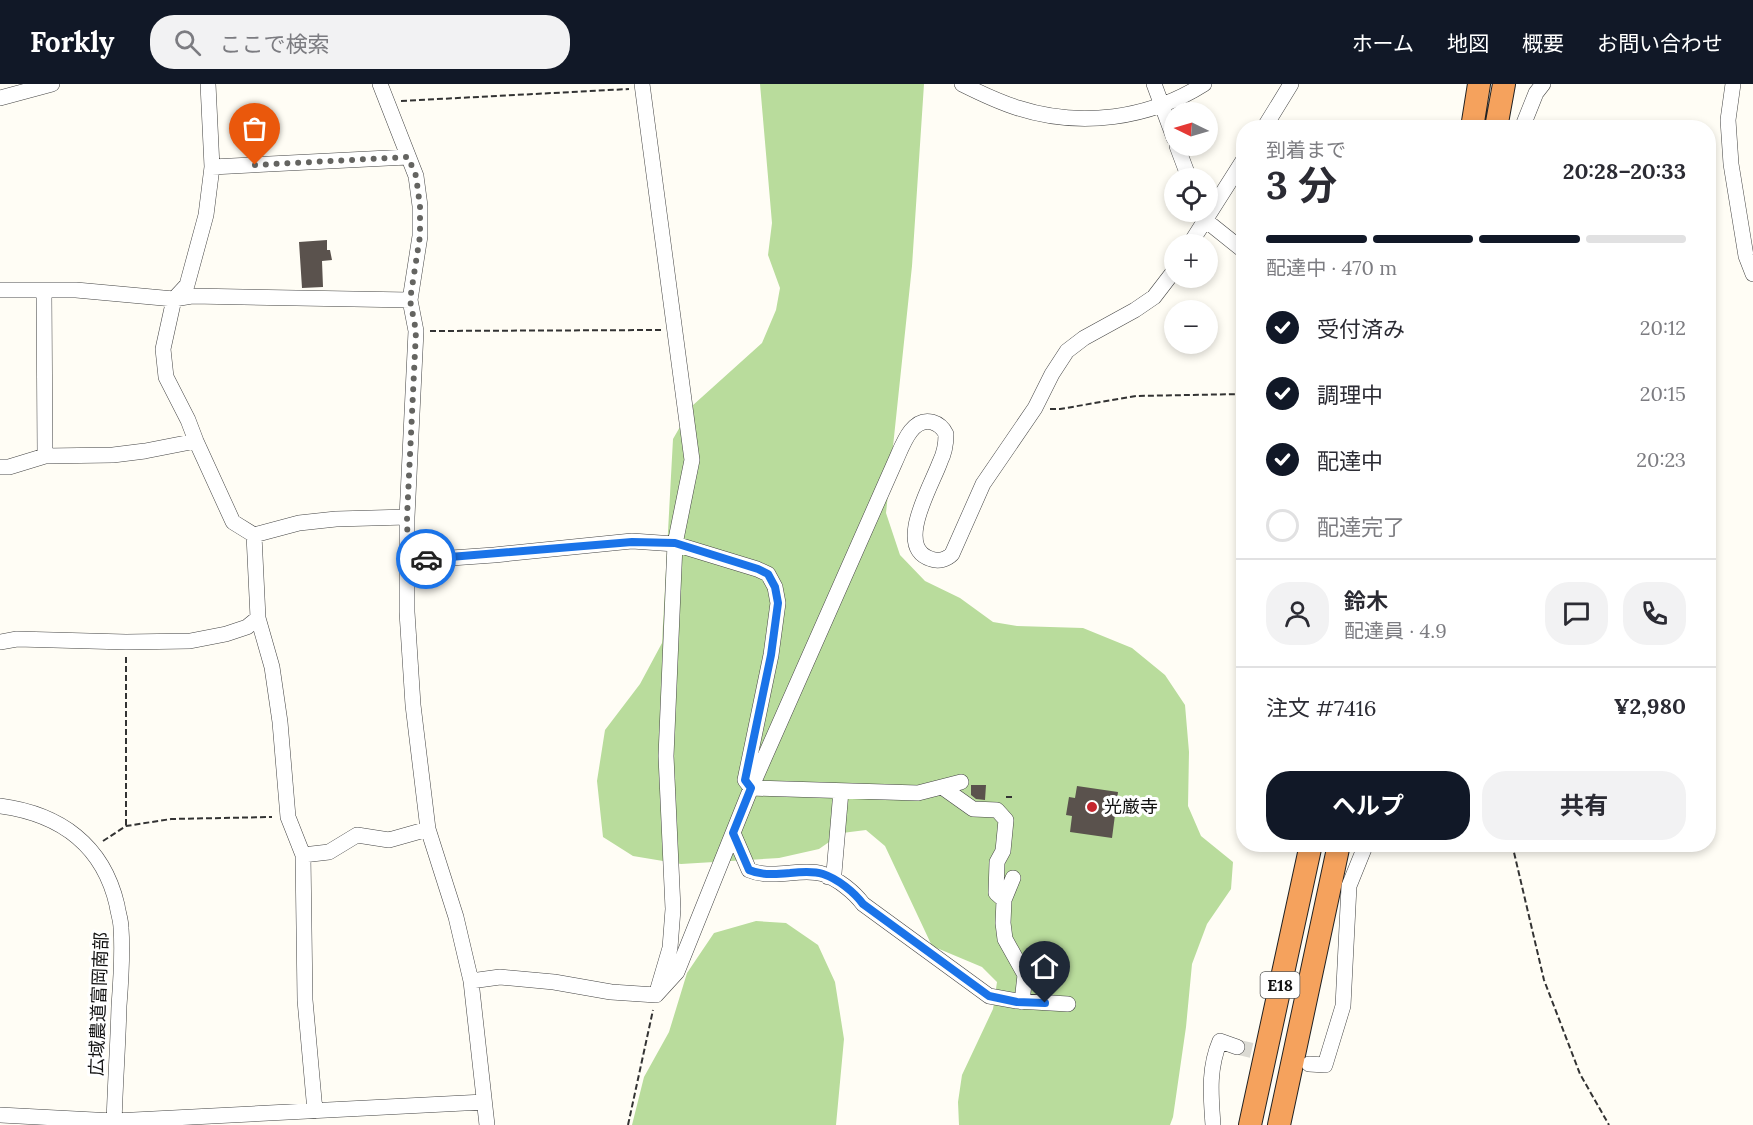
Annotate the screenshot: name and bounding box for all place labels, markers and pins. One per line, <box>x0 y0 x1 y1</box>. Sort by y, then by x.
pin <box>229 103 280 165</box>
place label: 光厳寺 <box>1104 795 1158 818</box>
marker: 光厳寺 <box>1085 800 1099 814</box>
pin <box>1019 941 1070 1003</box>

